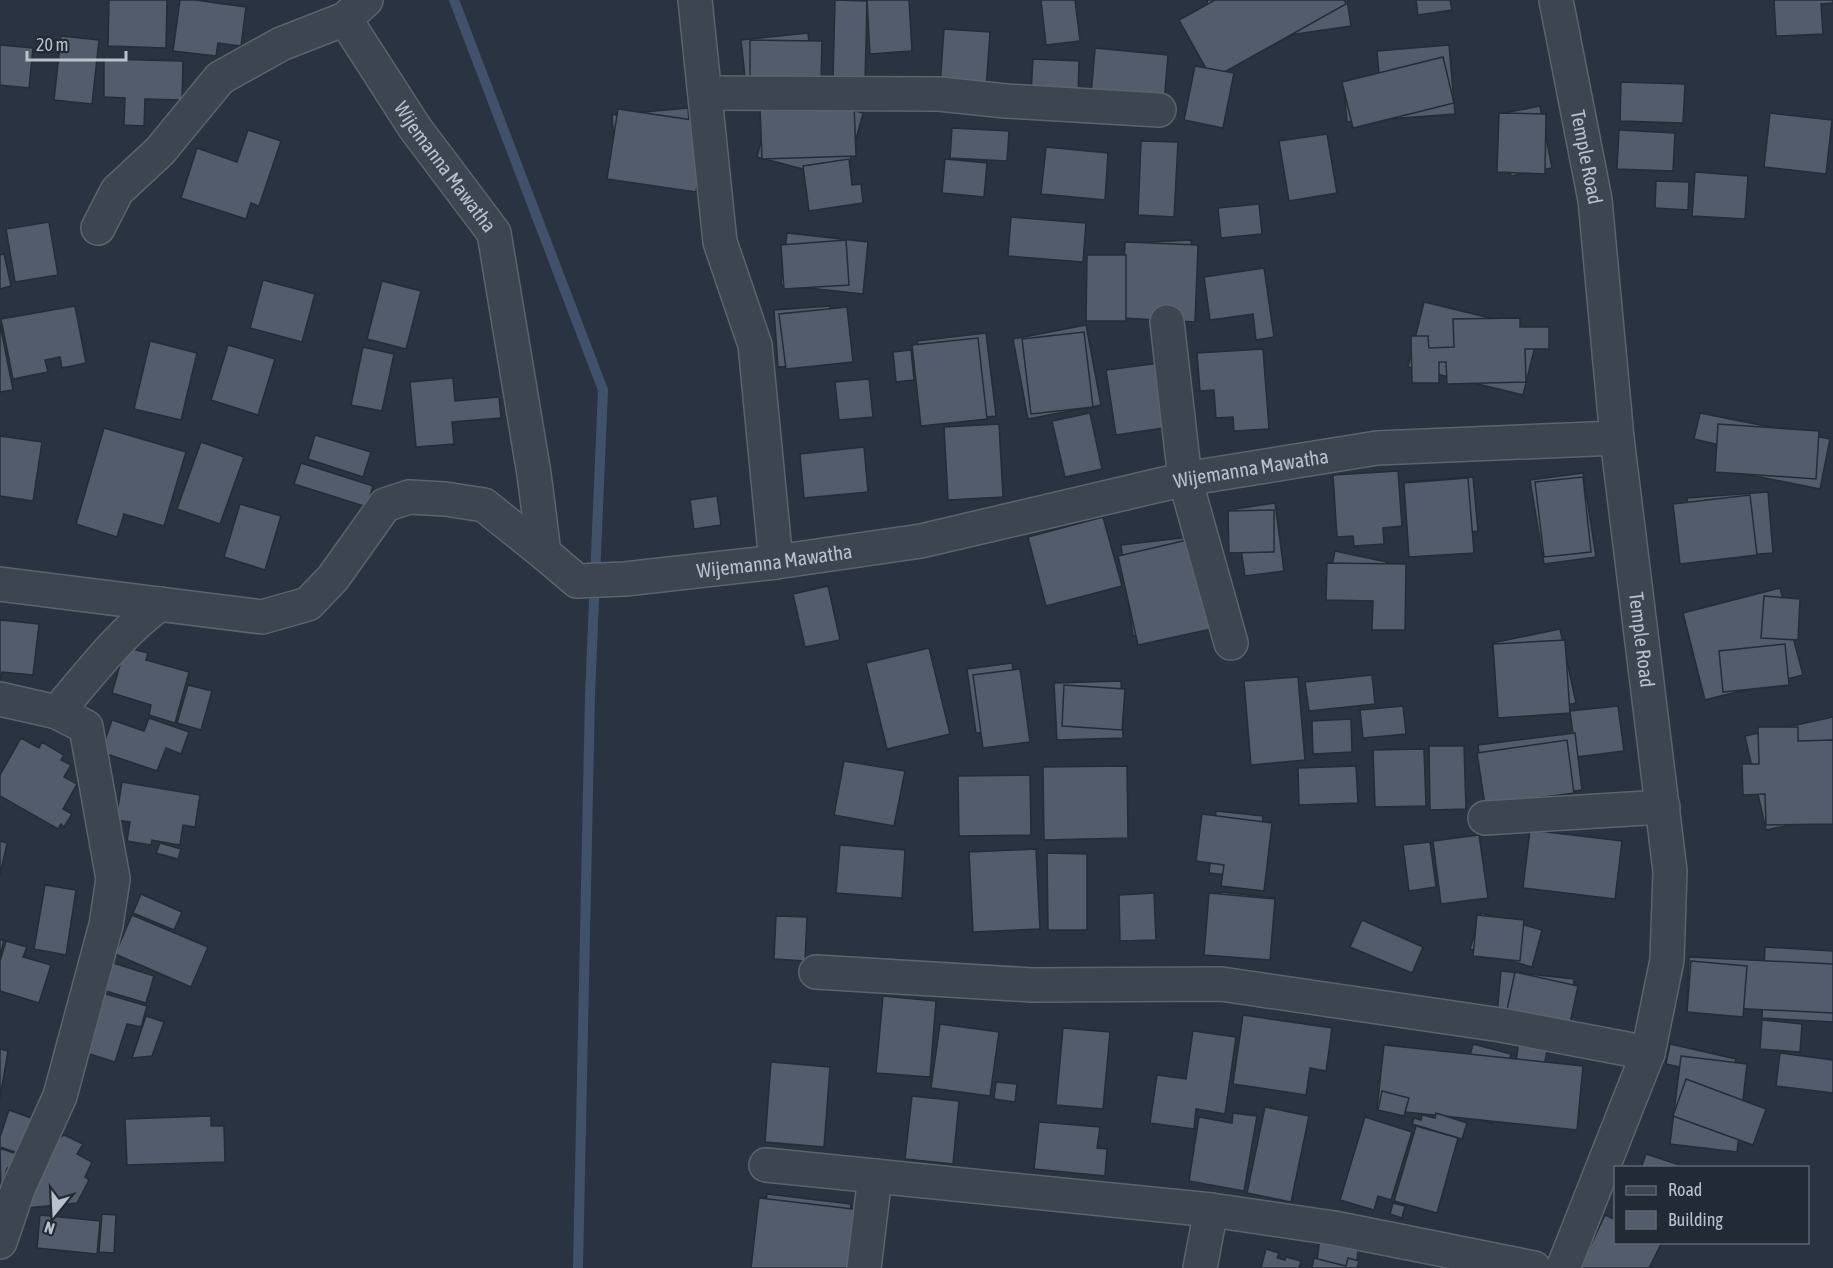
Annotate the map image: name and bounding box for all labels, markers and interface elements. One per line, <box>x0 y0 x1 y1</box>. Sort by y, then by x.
scale bar <box>27 24 126 62</box>
text: 20 m <box>36 34 68 55</box>
street label: Wijemanna Mawatha <box>390 97 501 236</box>
street label: Temple Road <box>1567 108 1608 206</box>
street label: Wijemanna Mawatha <box>1171 444 1330 492</box>
street label: Wijemanna Mawatha <box>695 539 854 582</box>
street label: Temple Road <box>1625 591 1659 689</box>
legend <box>1614 1166 1809 1244</box>
text: Road <box>1668 1179 1702 1200</box>
north arrow <box>24 1184 84 1244</box>
text: Building <box>1668 1209 1723 1230</box>
text: N <box>42 1218 57 1238</box>

